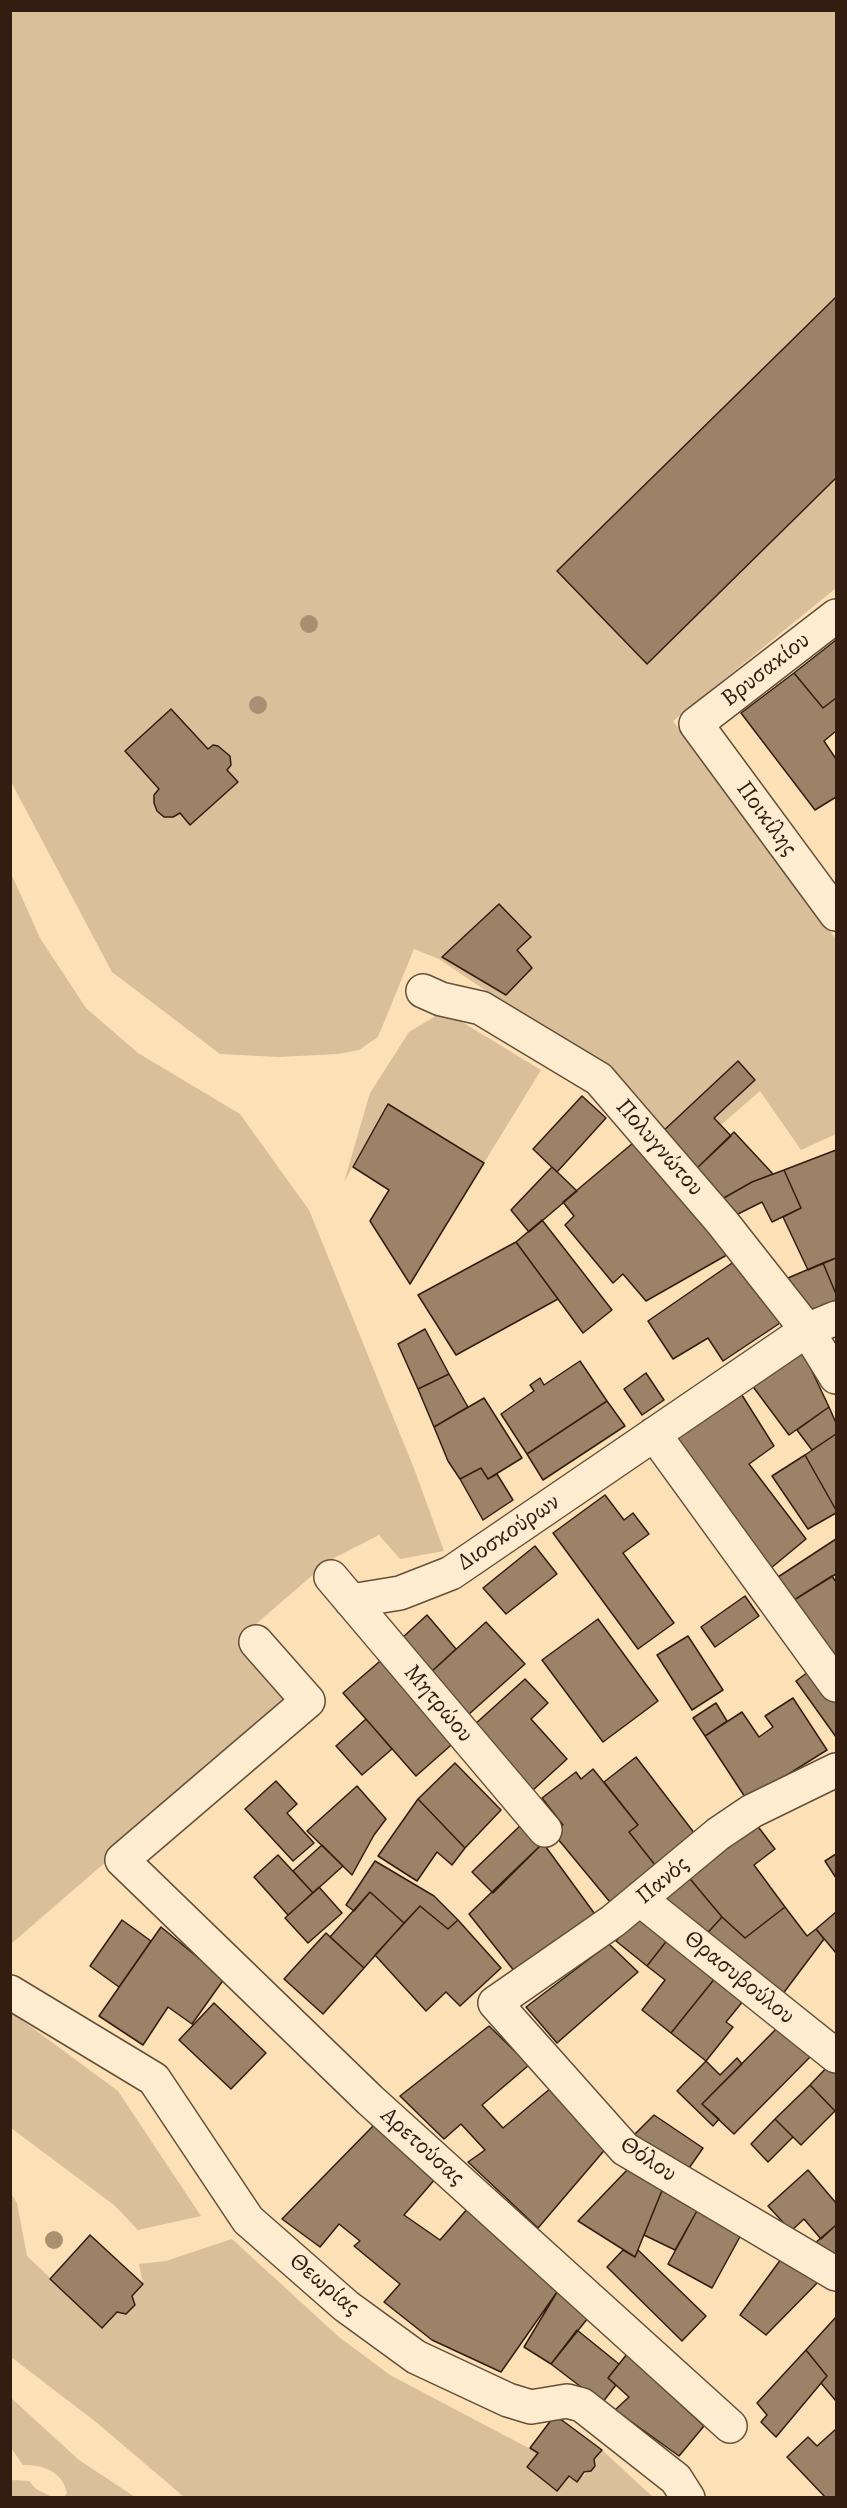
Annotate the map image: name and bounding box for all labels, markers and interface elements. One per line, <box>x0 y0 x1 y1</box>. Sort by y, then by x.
street label: Βρυσακίου <box>716 626 816 714</box>
street label: Ποικίλης <box>729 776 803 862</box>
street label: Πολυγνώτου <box>609 1093 709 1203</box>
street label: Διοσκούρων <box>452 1488 566 1578</box>
street label: Μητρώου <box>397 1659 479 1749</box>
street label: Πανός <box>631 1851 695 1911</box>
street label: Θρασυβούλου <box>678 1925 800 2031</box>
street label: Αρετούσας <box>374 2102 470 2192</box>
street label: Θόλου <box>614 2131 682 2189</box>
street label: Θεωρίας <box>283 2247 365 2323</box>

